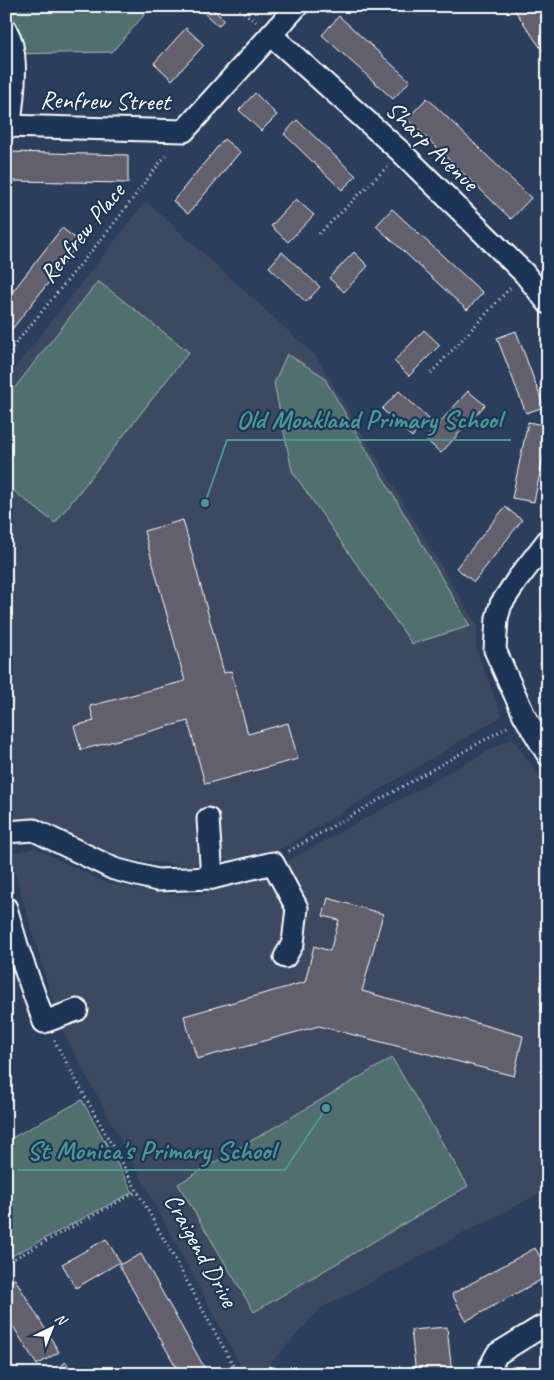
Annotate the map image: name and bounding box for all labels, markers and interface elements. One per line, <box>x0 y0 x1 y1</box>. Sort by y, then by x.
street label: Renfrew Street <box>40 84 173 118</box>
street label: Sharp Avenue <box>379 94 487 199</box>
street label: Renfrew Place <box>32 175 133 289</box>
callout: Old Monkland Primary School <box>227 399 511 440</box>
text: Old Monkland Primary School <box>236 403 506 436</box>
callout: St Monica's Primary School <box>17 1129 285 1170</box>
text: St Monica's Primary School <box>27 1134 279 1167</box>
street label: Craigend Drive <box>157 1188 246 1314</box>
north arrow <box>28 1302 78 1352</box>
text: N <box>52 1310 71 1330</box>

